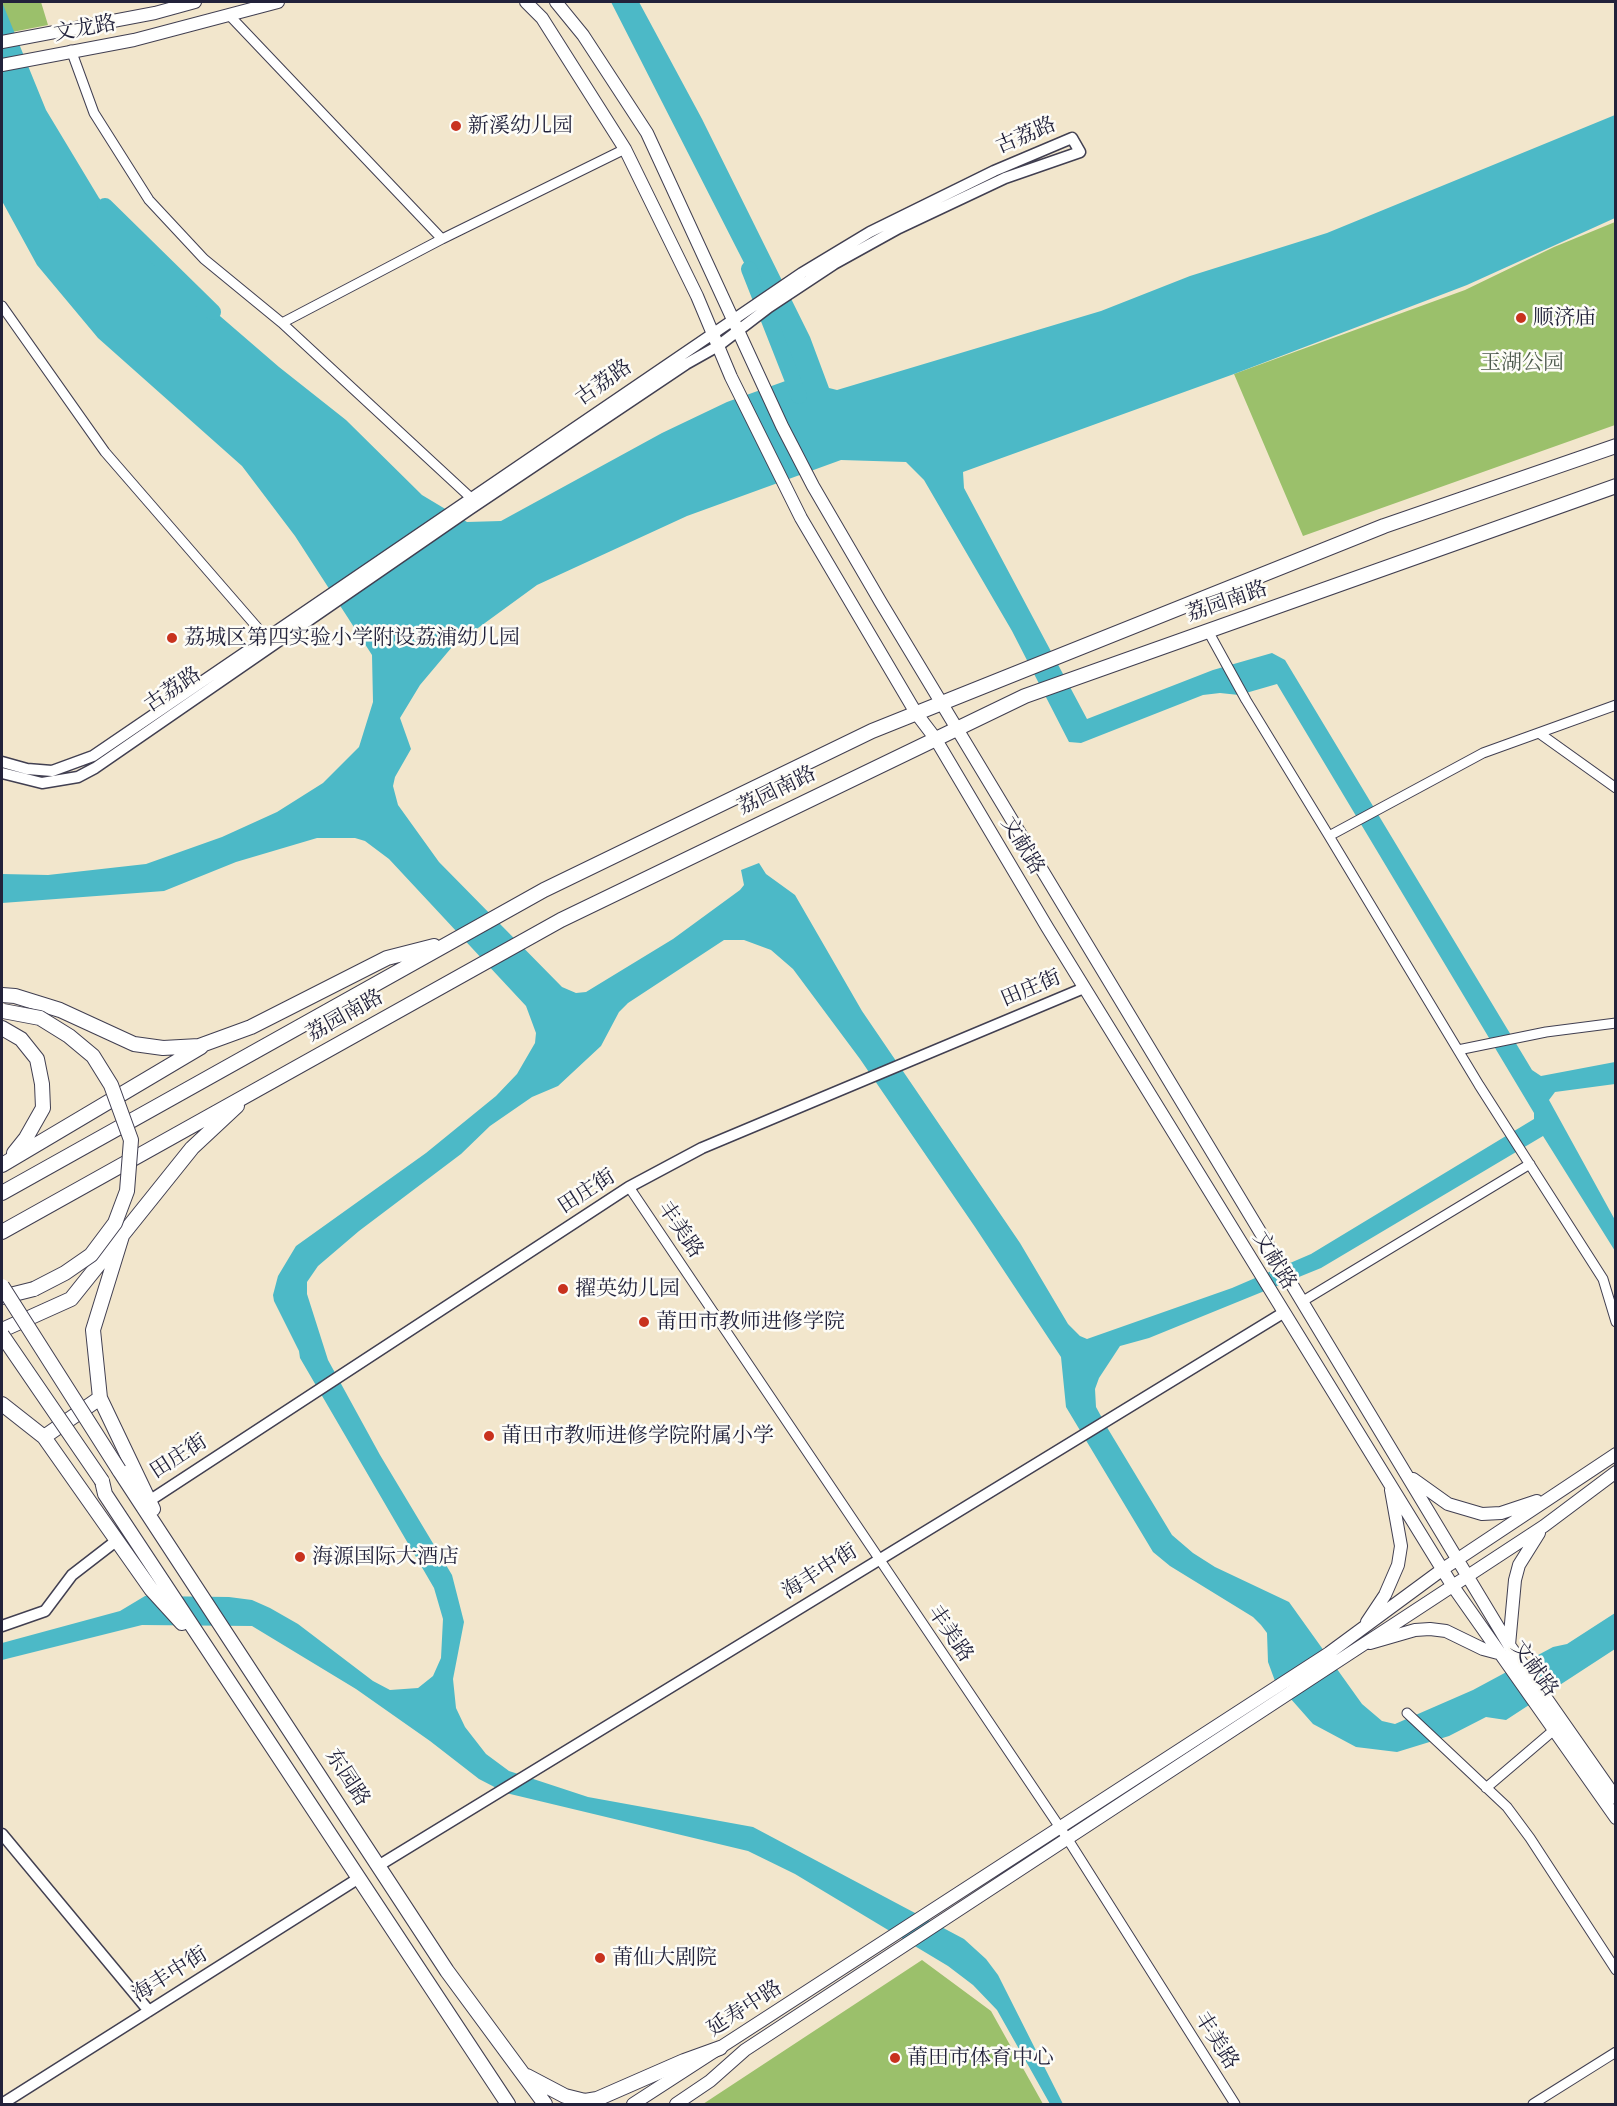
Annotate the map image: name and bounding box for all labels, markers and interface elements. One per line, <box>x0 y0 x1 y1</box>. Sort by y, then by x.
street label: 文龙路 <box>52 11 118 47</box>
street label: 古荔路 <box>992 112 1060 160</box>
place label: 新溪幼儿园 <box>468 113 573 139</box>
marker: 新溪幼儿园 <box>449 119 463 133</box>
place label: 顺济庙 <box>1533 305 1596 331</box>
marker: 顺济庙 <box>1514 311 1528 325</box>
park label: 玉湖公园 <box>1480 350 1564 376</box>
street label: 古荔路 <box>571 355 637 411</box>
street label: 荔园南路 <box>1183 576 1271 628</box>
place label: 荔城区第四实验小学附设荔浦幼儿园 <box>184 625 520 651</box>
marker: 荔城区第四实验小学附设荔浦幼儿园 <box>165 631 179 645</box>
street label: 古荔路 <box>140 662 206 718</box>
street label: 荔园南路 <box>734 761 820 821</box>
street label: 文献路 <box>995 813 1049 879</box>
street label: 田庄街 <box>997 965 1065 1013</box>
street label: 荔园南路 <box>302 985 388 1047</box>
street label: 田庄街 <box>554 1164 620 1220</box>
street label: 丰美路 <box>652 1197 708 1263</box>
street label: 文献路 <box>1247 1228 1301 1294</box>
place label: 擢英幼儿园 <box>575 1276 680 1302</box>
marker: 擢英幼儿园 <box>556 1282 570 1296</box>
place label: 莆田市教师进修学院 <box>656 1309 845 1335</box>
marker: 莆田市教师进修学院 <box>637 1315 651 1329</box>
place label: 莆田市教师进修学院附属小学 <box>501 1423 774 1449</box>
street label: 田庄街 <box>146 1429 212 1485</box>
marker: 莆田市教师进修学院附属小学 <box>482 1429 496 1443</box>
street label: 海丰中街 <box>778 1539 862 1605</box>
place label: 海源国际大酒店 <box>312 1544 459 1570</box>
marker: 海源国际大酒店 <box>293 1550 307 1564</box>
street label: 丰美路 <box>922 1601 978 1667</box>
street label: 文献路 <box>1505 1636 1563 1702</box>
street label: 东园路 <box>319 1745 375 1811</box>
street label: 海丰中街 <box>128 1942 212 2008</box>
place label: 莆仙大剧院 <box>612 1945 717 1971</box>
marker: 莆仙大剧院 <box>593 1951 607 1965</box>
street label: 延寿中路 <box>703 1976 787 2042</box>
street label: 丰美路 <box>1189 2008 1243 2074</box>
place label: 莆田市体育中心 <box>907 2045 1054 2071</box>
marker: 莆田市体育中心 <box>888 2051 902 2065</box>

